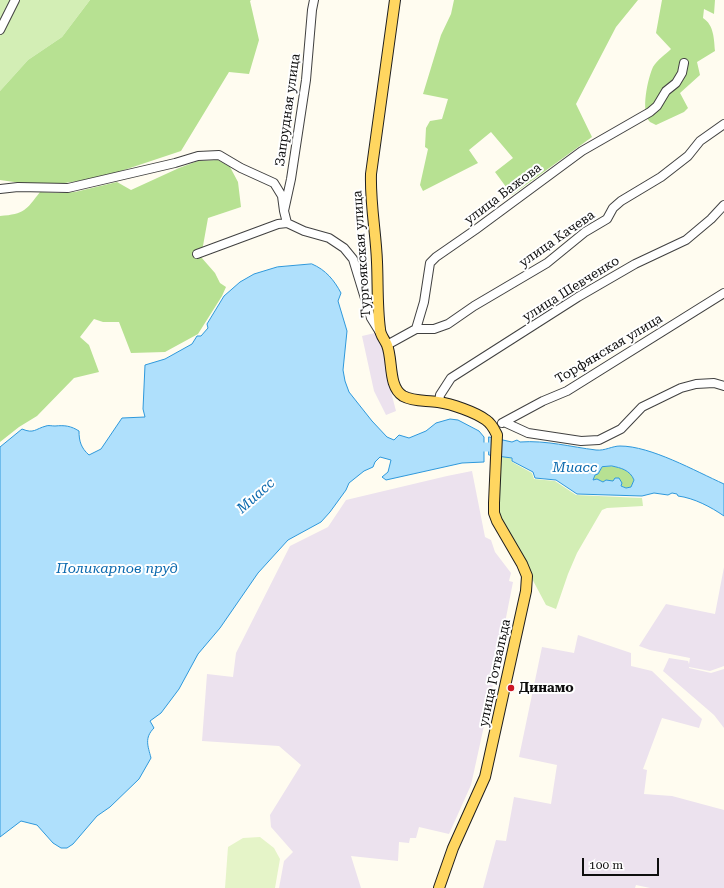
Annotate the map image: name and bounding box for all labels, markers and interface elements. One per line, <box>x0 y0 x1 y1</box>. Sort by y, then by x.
street label: Запрудная улица <box>272 53 304 167</box>
street label: улица Бажова <box>461 160 545 228</box>
street label: Тургоякская улица <box>350 190 374 318</box>
street label: улица Качева <box>516 207 598 271</box>
street label: улица Шевченко <box>520 253 622 325</box>
street label: Торфянская улица <box>553 311 665 387</box>
water label: Миасс <box>553 460 597 476</box>
water label: Миасс <box>234 475 278 517</box>
water label: Поликарпов пруд <box>56 561 178 577</box>
street label: улица Готвальда <box>476 618 514 728</box>
place label: Динамо <box>519 680 574 696</box>
marker: Динамо <box>506 683 516 693</box>
scale bar <box>584 850 661 876</box>
text: 100 m <box>589 858 623 872</box>

